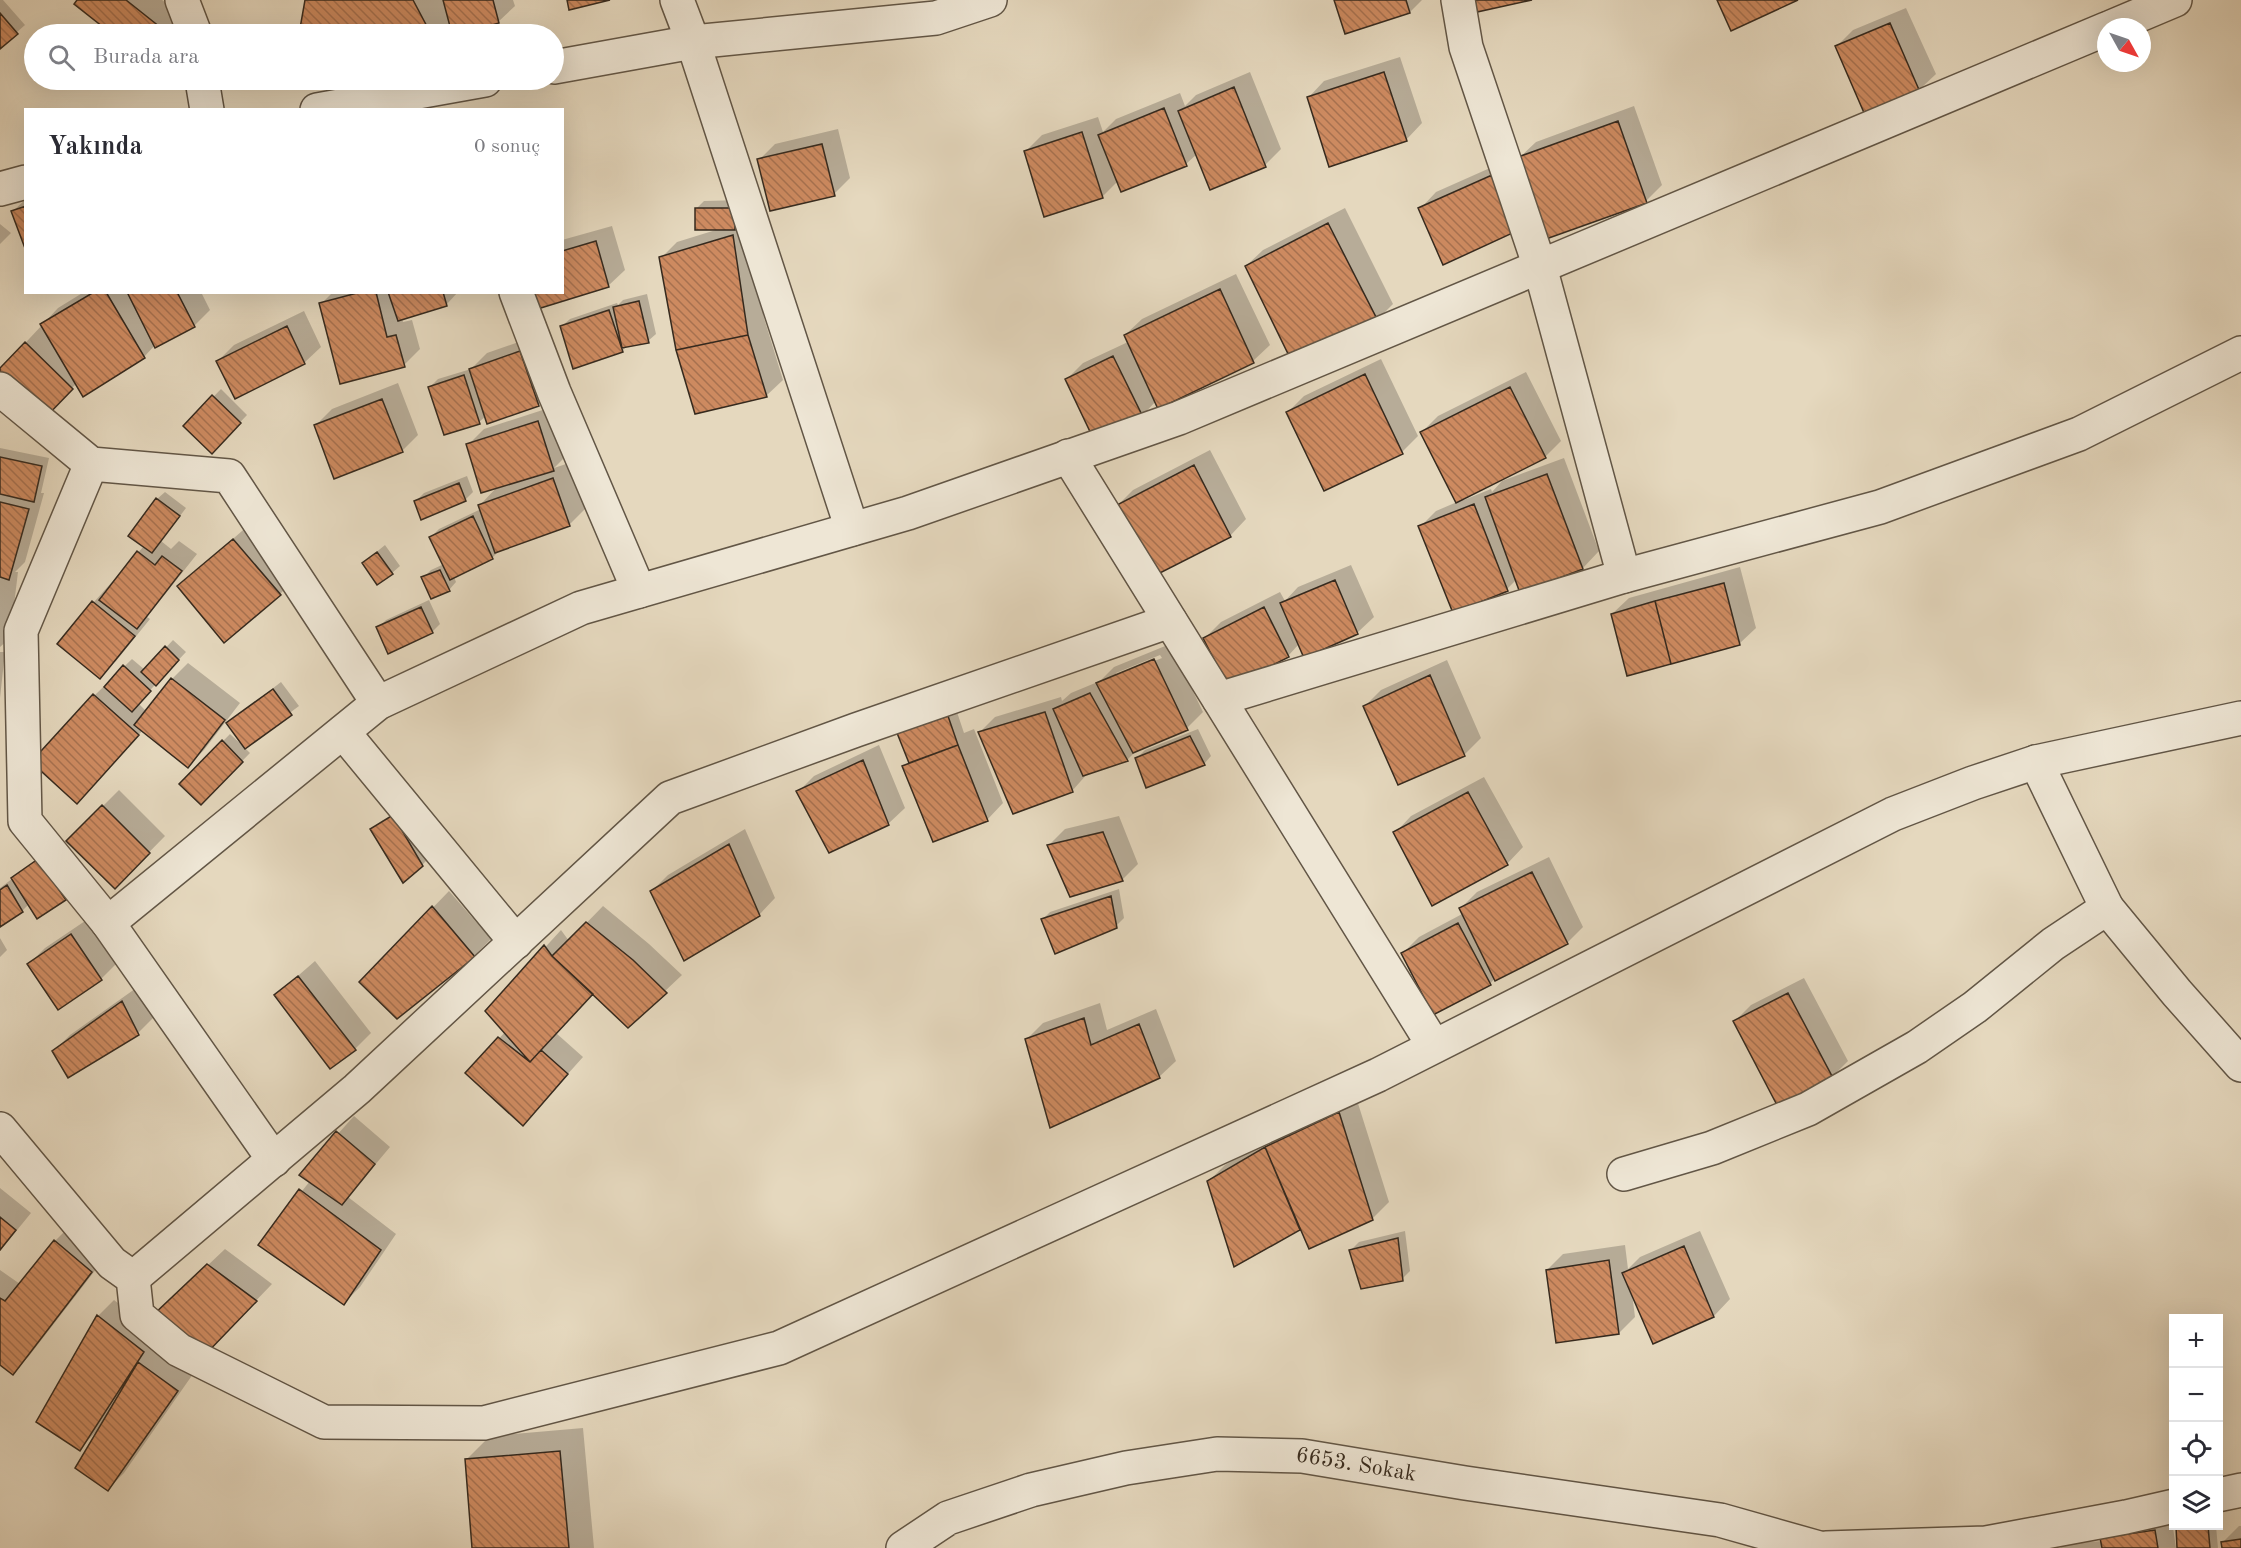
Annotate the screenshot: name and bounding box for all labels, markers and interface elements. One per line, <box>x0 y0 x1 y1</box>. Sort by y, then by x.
north arrow <box>2097 18 2151 72</box>
search box <box>24 24 564 90</box>
icon: search <box>45 41 78 74</box>
text: Burada ara <box>93 46 199 68</box>
text: Yakında <box>48 134 143 160</box>
text: 0 sonuç <box>474 137 540 157</box>
map controls <box>2169 1314 2223 1530</box>
button: + <box>2169 1314 2223 1368</box>
button: − <box>2169 1368 2223 1422</box>
button: locate <box>2169 1422 2223 1476</box>
street label: 6653. Sokak <box>1294 1444 1418 1486</box>
button: layers <box>2169 1476 2223 1530</box>

